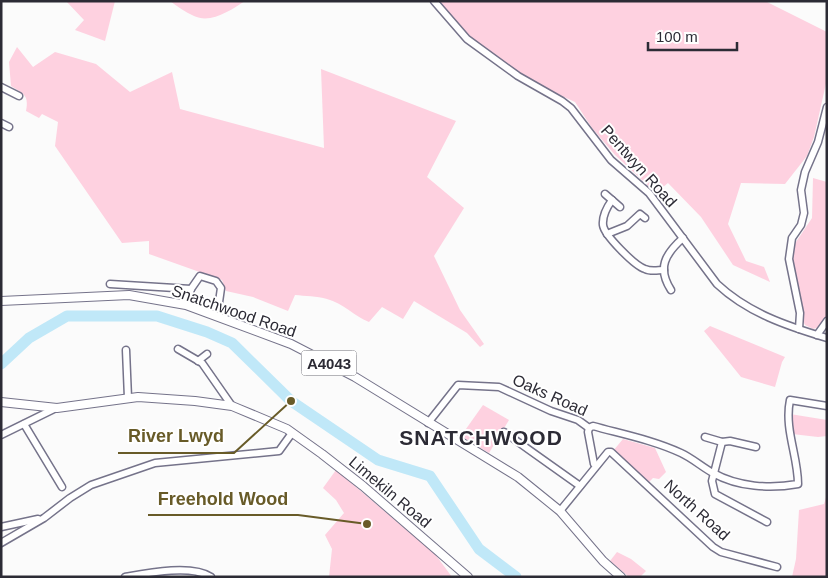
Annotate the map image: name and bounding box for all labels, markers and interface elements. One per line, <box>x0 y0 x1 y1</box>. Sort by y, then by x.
scale bar <box>648 20 737 52</box>
text: 100 m <box>656 28 698 45</box>
street label: Pentwyn Road <box>598 122 680 210</box>
street label: Snatchwood Road <box>169 282 299 340</box>
road number: A4043 <box>302 350 356 376</box>
street label: Oaks Road <box>510 371 590 419</box>
callout: River Lwyd <box>118 420 234 453</box>
text: River Lwyd <box>128 426 224 446</box>
district label: SNATCHWOOD <box>399 426 563 449</box>
street label: Limekiln Road <box>346 453 434 531</box>
street label: North Road <box>661 476 733 544</box>
callout: Freehold Wood <box>148 482 298 515</box>
text: Freehold Wood <box>158 489 288 509</box>

